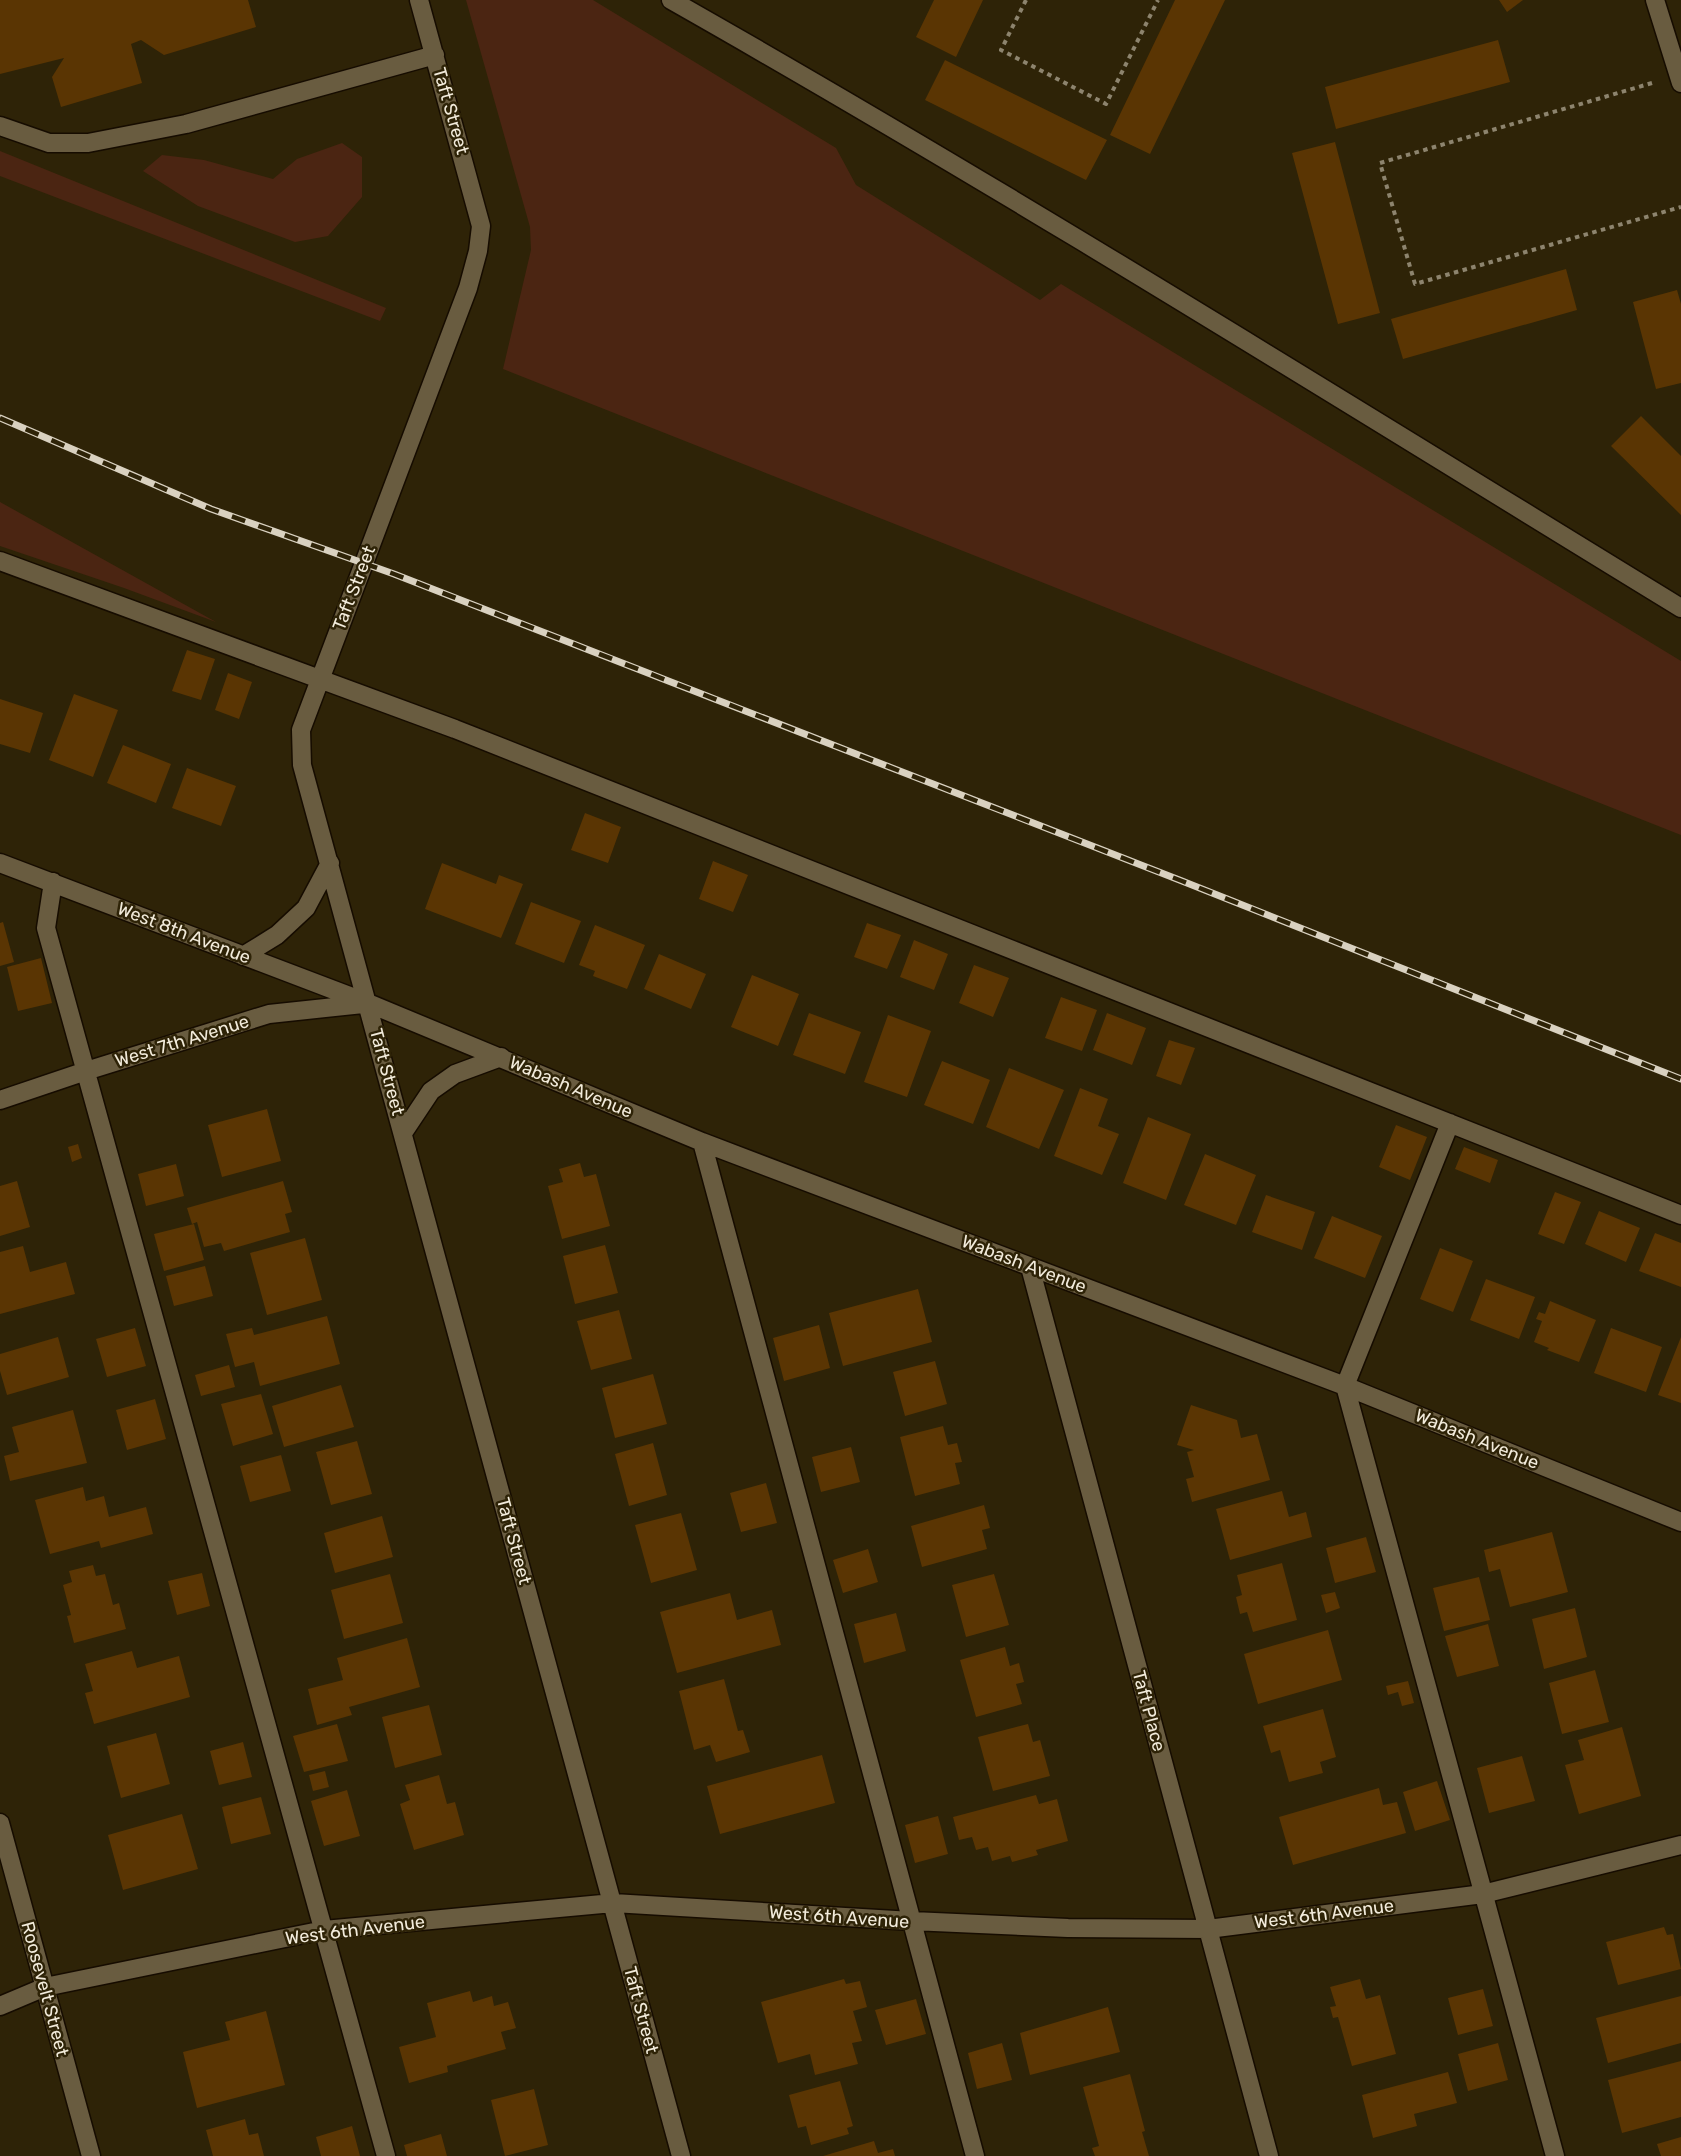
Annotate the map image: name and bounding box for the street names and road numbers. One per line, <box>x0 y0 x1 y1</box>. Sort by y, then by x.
street label: Taft Street <box>428 65 474 157</box>
street label: Taft Street <box>328 542 380 634</box>
street label: West 8th Avenue <box>114 897 254 969</box>
street label: West 7th Avenue <box>112 1010 252 1072</box>
street label: Taft Street <box>365 1026 409 1118</box>
street label: Wabash Avenue <box>506 1051 636 1123</box>
street label: Wabash Avenue <box>959 1230 1089 1298</box>
street label: Wabash Avenue <box>1412 1404 1542 1474</box>
street label: Taft Street <box>492 1495 536 1587</box>
street label: Taft Place <box>1128 1668 1170 1754</box>
street label: West 6th Avenue <box>1253 1895 1395 1933</box>
street label: West 6th Avenue <box>768 1901 910 1933</box>
street label: West 6th Avenue <box>284 1911 426 1949</box>
street label: Roosevelt Street <box>16 1919 74 2059</box>
street label: Taft Street <box>619 1964 663 2056</box>

